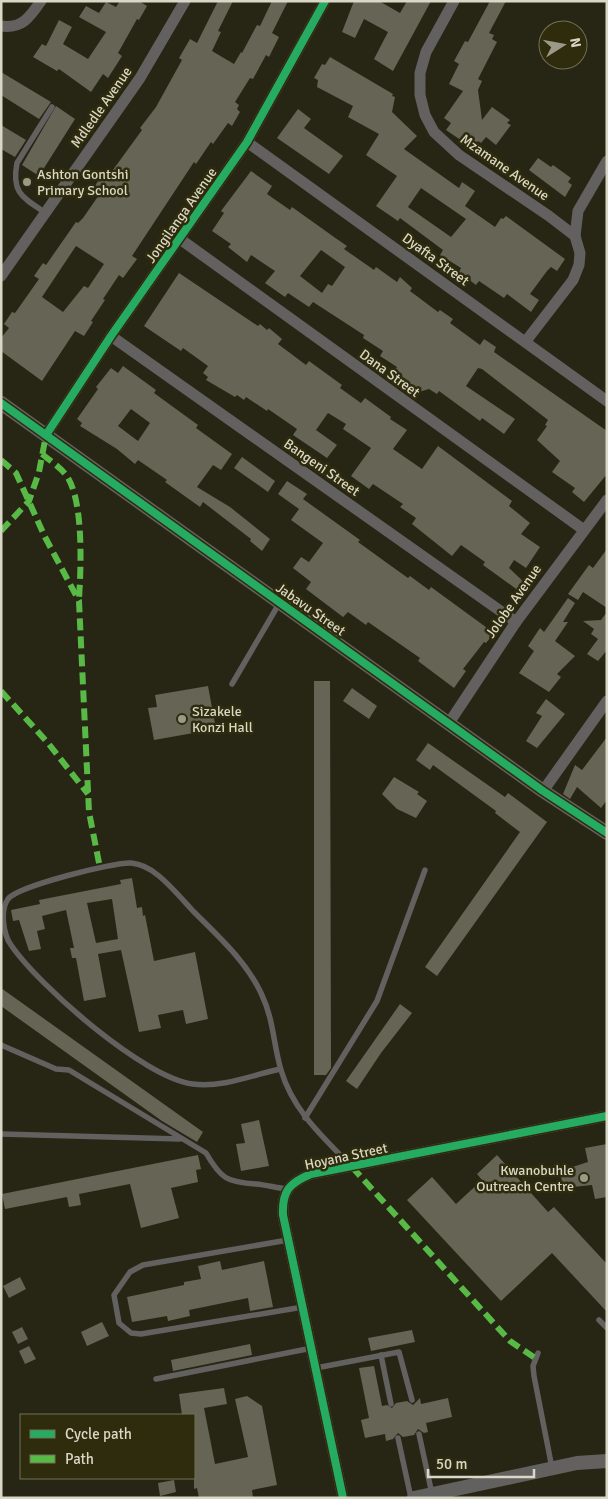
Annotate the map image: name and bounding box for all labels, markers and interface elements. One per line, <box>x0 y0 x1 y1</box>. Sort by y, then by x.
north arrow <box>538 20 588 70</box>
text: N <box>566 36 585 49</box>
street label: Mdledle Avenue <box>67 64 136 151</box>
street label: Mzamane Avenue <box>457 130 552 204</box>
street label: Jongilanga Avenue <box>142 164 221 266</box>
place label: Ashton Gontshi Primary School <box>37 166 128 199</box>
marker: Ashton Gontshi Primary School <box>21 176 33 188</box>
street label: Dyafta Street <box>399 230 472 289</box>
street label: Dana Street <box>356 346 423 401</box>
street label: Bangeni Street <box>281 435 363 500</box>
street label: Jolobe Avenue <box>482 561 545 641</box>
street label: Jabavu Street <box>273 579 349 640</box>
place label: Sizakele Konzi Hall <box>192 703 253 736</box>
marker: Sizakele Konzi Hall <box>176 713 188 725</box>
street label: Hoyana Street <box>303 1139 389 1174</box>
place label: Kwanobuhle Outreach Centre <box>476 1162 574 1195</box>
marker: Kwanobuhle Outreach Centre <box>578 1172 590 1184</box>
legend <box>20 1414 195 1479</box>
text: Cycle path <box>65 1425 132 1443</box>
scale bar <box>428 1446 534 1478</box>
text: Path <box>65 1450 94 1468</box>
text: 50 m <box>436 1455 467 1473</box>

